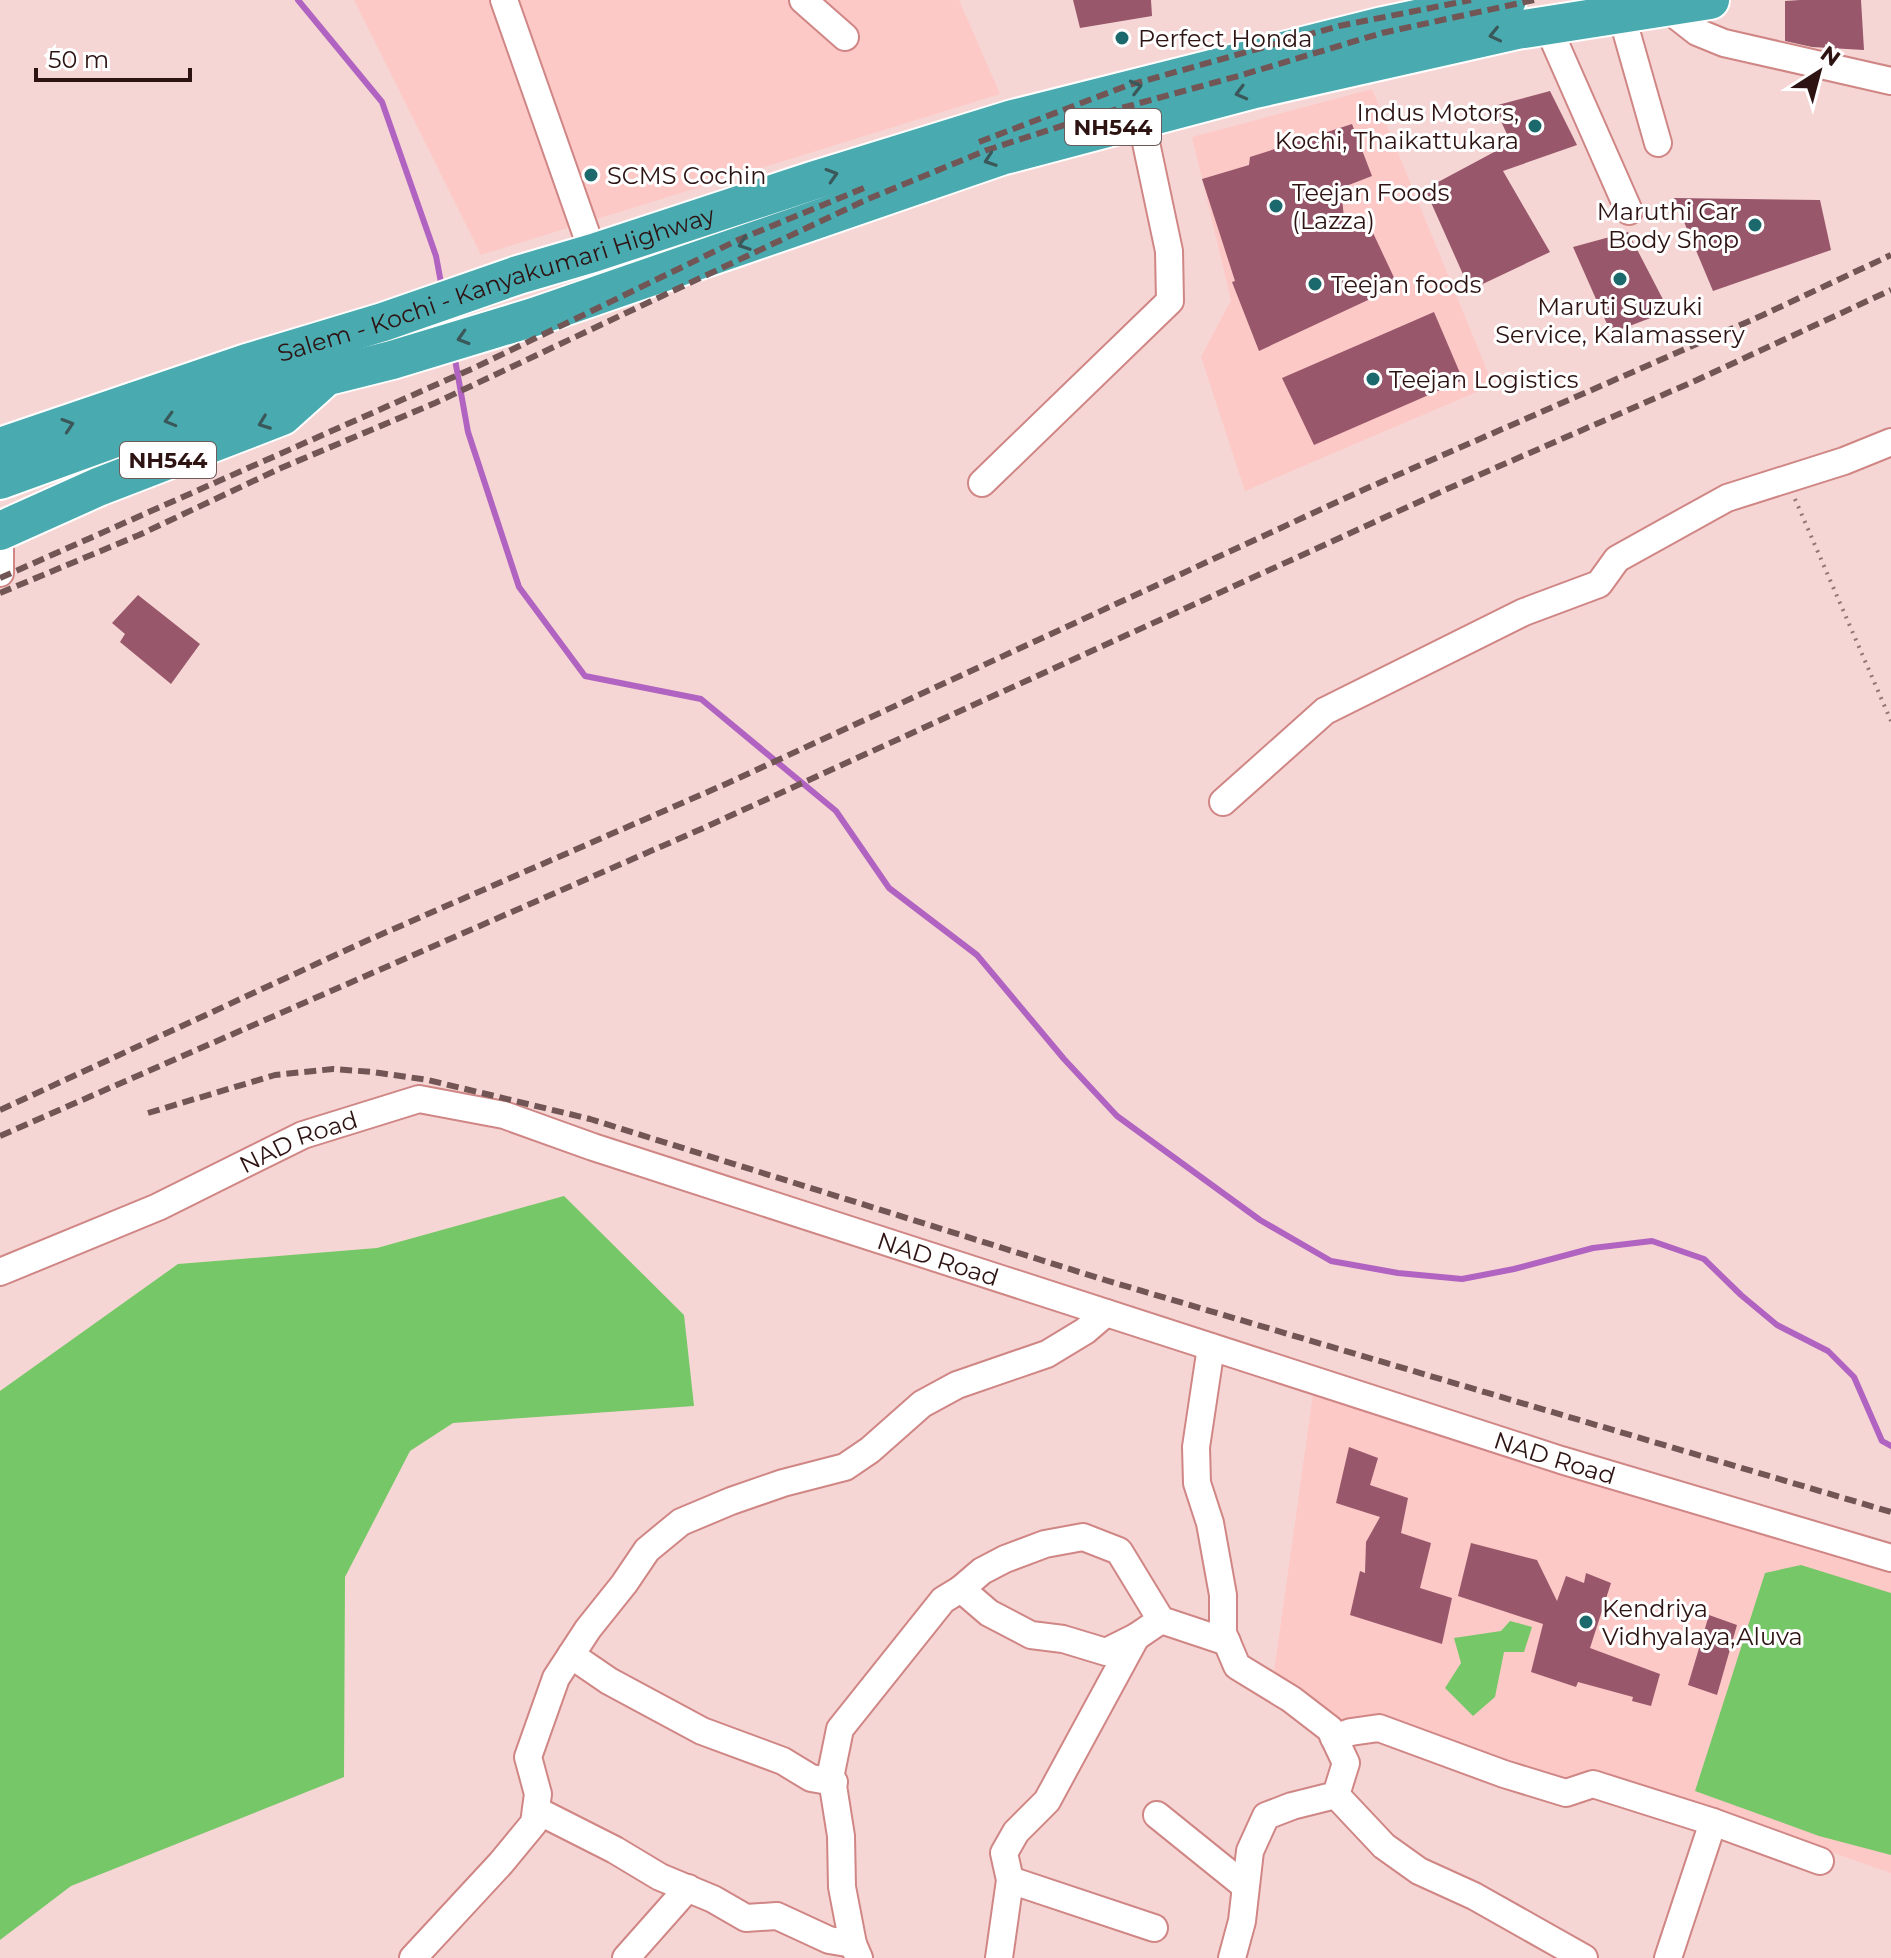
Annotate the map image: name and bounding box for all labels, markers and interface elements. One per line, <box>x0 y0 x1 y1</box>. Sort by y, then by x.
place label: Perfect Honda <box>1138 24 1312 53</box>
one-way arrow <box>1488 26 1502 43</box>
marker: Perfect Honda <box>1113 29 1131 47</box>
scale bar <box>36 32 190 82</box>
north arrow <box>1779 32 1859 112</box>
text: N <box>1815 40 1846 72</box>
text: 50 m <box>48 45 109 74</box>
one-way arrow <box>1128 80 1142 97</box>
one-way arrow <box>1235 84 1249 100</box>
place label: Indus Motors, Kochi, Thaikattukara <box>1275 98 1519 155</box>
road number: NH544 <box>1065 109 1161 145</box>
marker: Indus Motors, Kochi, Thaikattukara <box>1526 117 1544 135</box>
one-way arrow <box>984 151 997 167</box>
place label: SCMS Cochin <box>607 161 767 190</box>
marker: SCMS Cochin <box>582 166 600 184</box>
one-way arrow <box>825 168 839 184</box>
place label: Teejan Foods (Lazza) <box>1292 178 1449 235</box>
marker: Teejan Foods (Lazza) <box>1267 197 1285 215</box>
place label: Maruthi Car Body Shop <box>1597 197 1739 254</box>
street label: Salem - Kochi - Kanyakumari Highway <box>274 200 718 368</box>
marker: Maruthi Car Body Shop <box>1746 216 1764 234</box>
one-way arrow <box>738 235 752 251</box>
place label: Teejan foods <box>1331 270 1482 299</box>
marker: Maruti Suzuki Service, Kalamassery <box>1611 270 1629 288</box>
marker: Teejan foods <box>1306 275 1324 293</box>
place label: Maruti Suzuki Service, Kalamassery <box>1495 292 1745 349</box>
one-way arrow <box>456 329 470 345</box>
place label: Teejan Logistics <box>1389 365 1579 394</box>
marker: Teejan Logistics <box>1364 370 1382 388</box>
one-way arrow <box>164 411 178 427</box>
one-way arrow <box>258 413 272 430</box>
one-way arrow <box>60 418 74 434</box>
road number: NH544 <box>120 442 216 478</box>
street label: NAD Road <box>234 1105 361 1179</box>
street label: NAD Road <box>874 1225 1002 1292</box>
street label: NAD Road <box>1490 1425 1619 1490</box>
place label: Kendriya Vidhyalaya,Aluva <box>1602 1594 1803 1651</box>
marker: Kendriya Vidhyalaya,Aluva <box>1577 1613 1595 1631</box>

